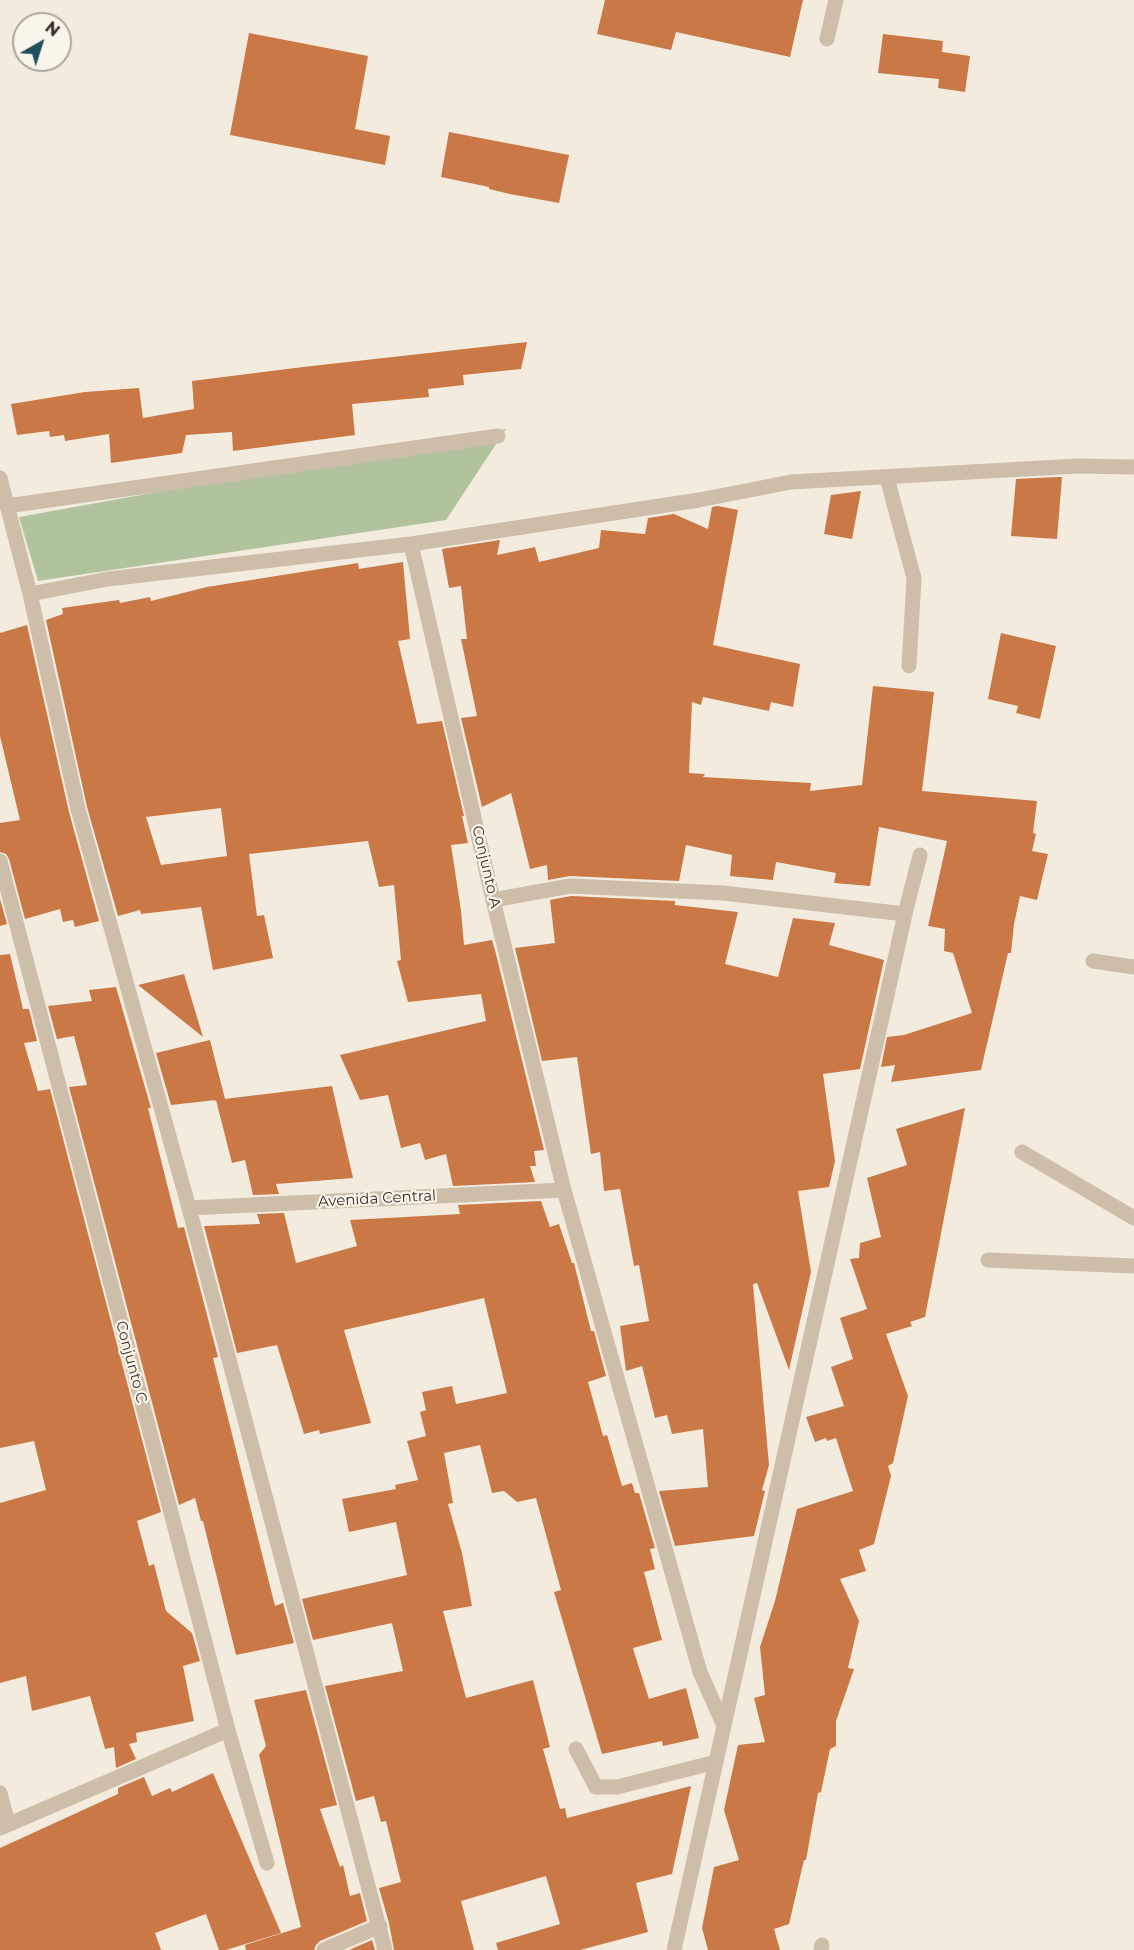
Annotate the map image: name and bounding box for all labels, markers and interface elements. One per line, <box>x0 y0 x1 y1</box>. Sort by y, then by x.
north arrow <box>12 12 72 72</box>
text: N <box>41 18 63 41</box>
street label: Conjunto A <box>468 824 504 910</box>
street label: Avenida Central <box>317 1187 437 1211</box>
street label: Conjunto C <box>111 1319 151 1405</box>

